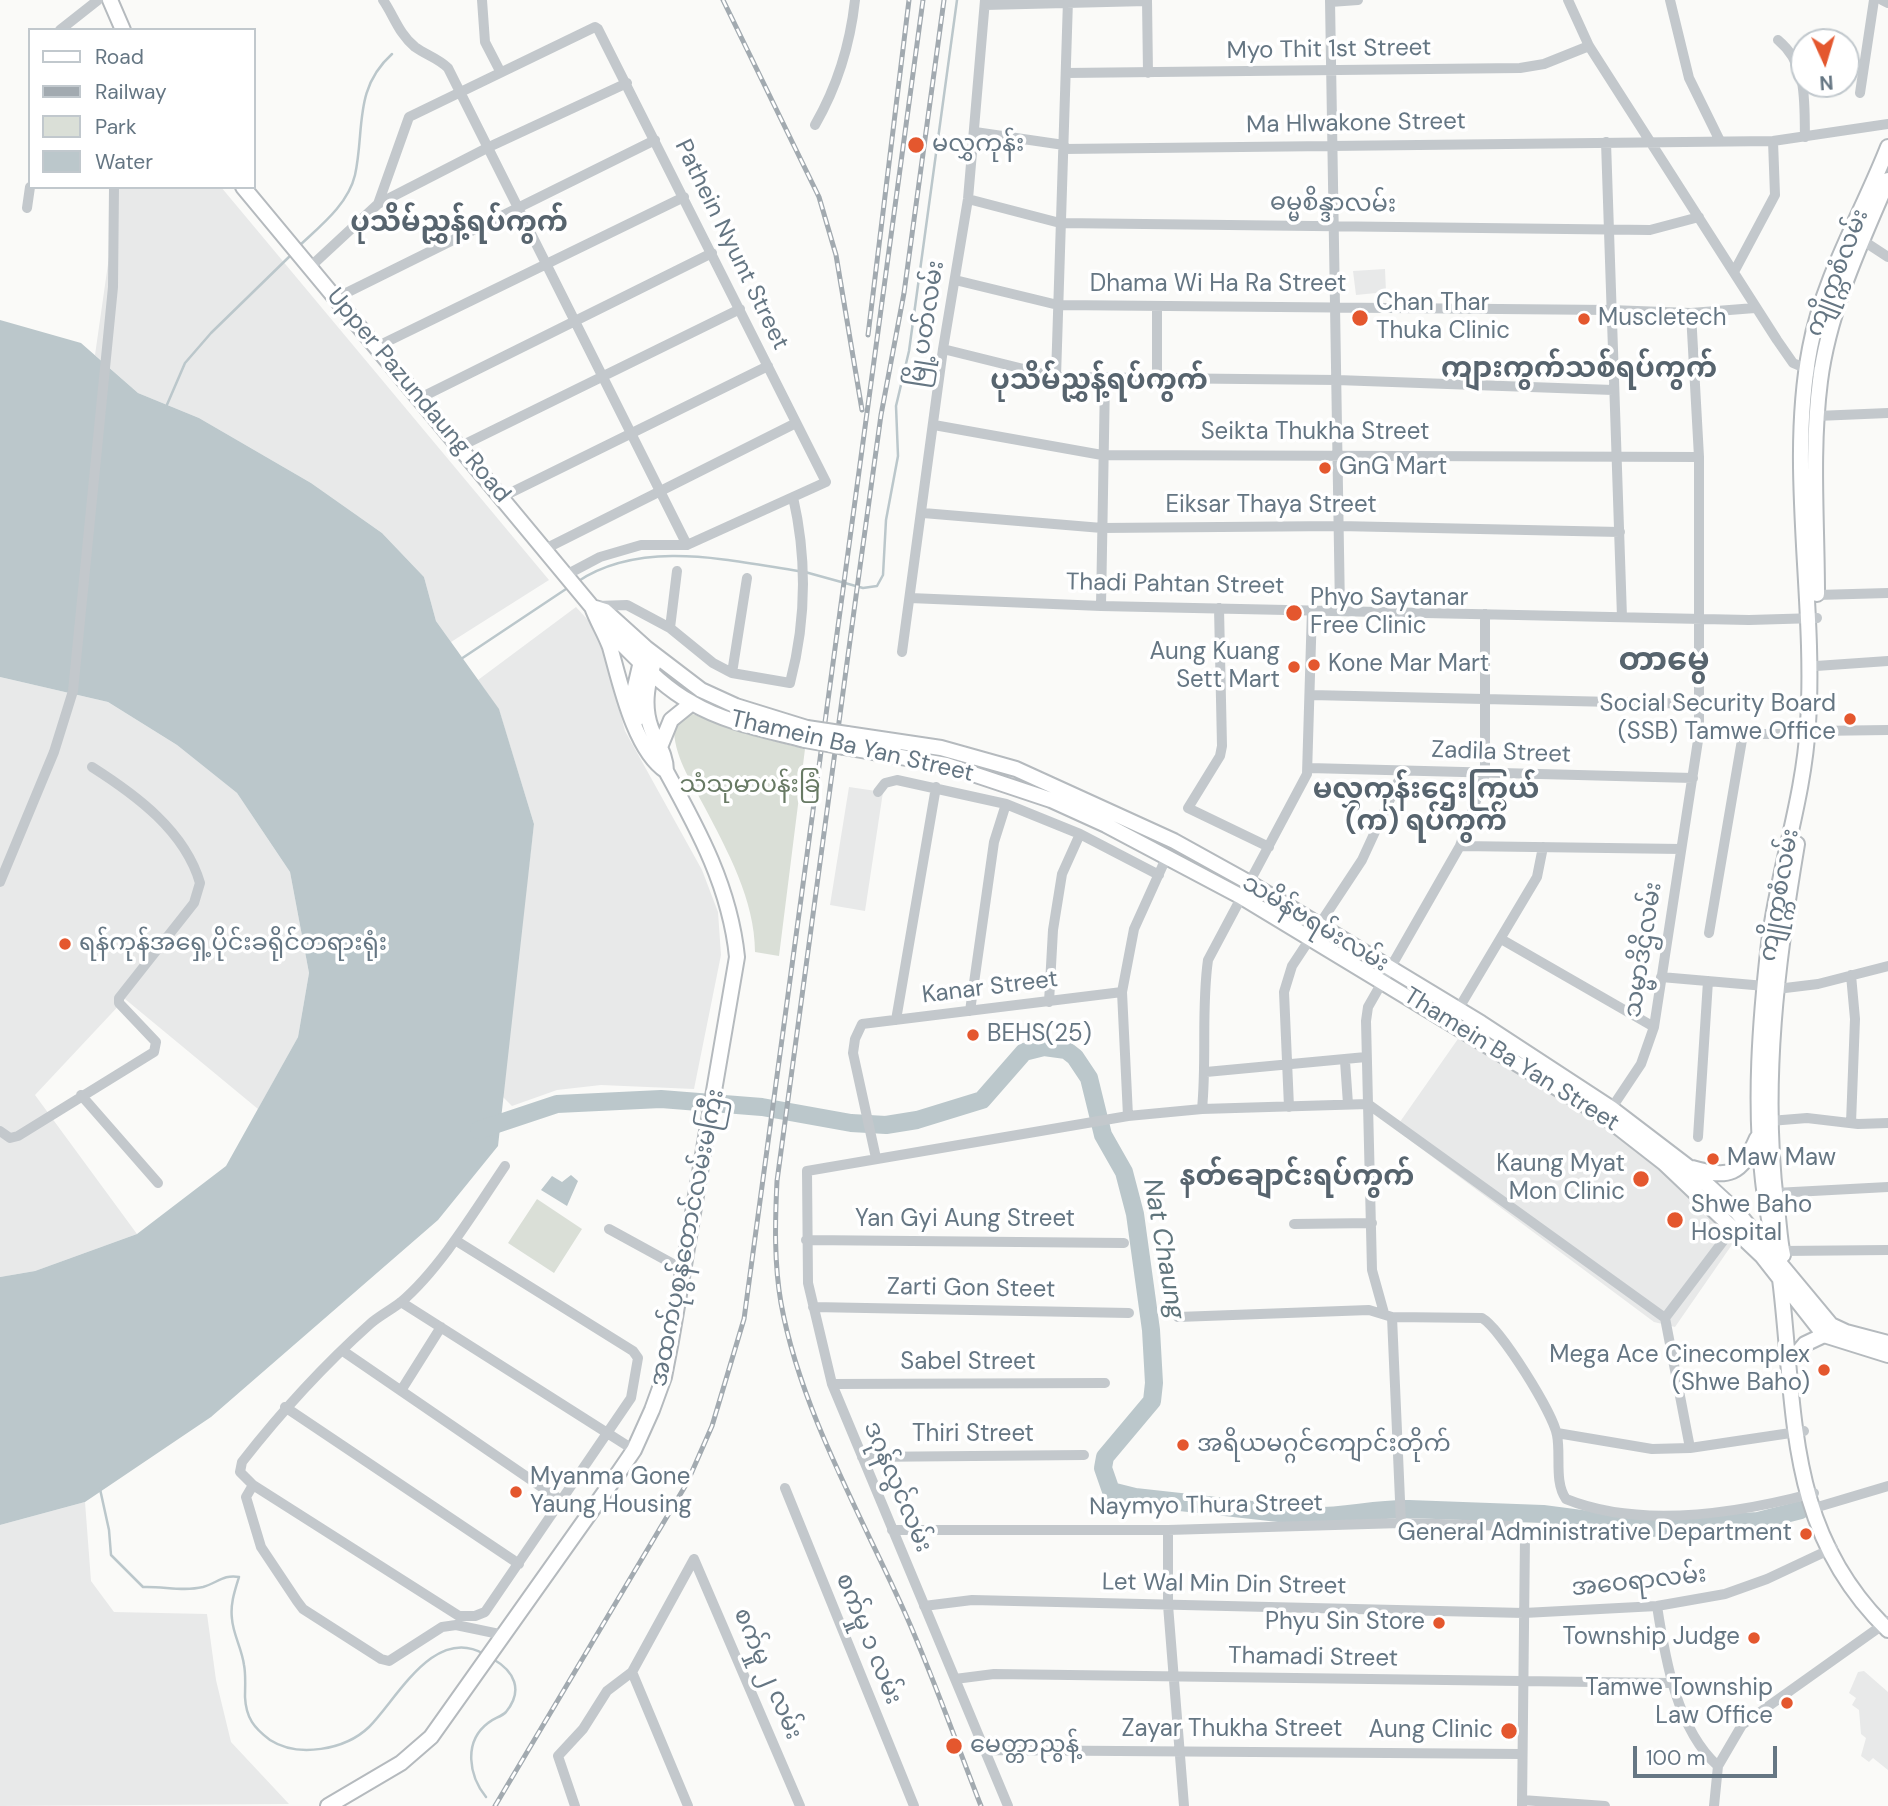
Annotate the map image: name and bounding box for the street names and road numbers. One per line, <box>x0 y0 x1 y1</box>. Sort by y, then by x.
street label: Myo Thit 1st Street <box>1226 34 1432 66</box>
street label: Ma Hlwakone Street <box>1246 108 1466 140</box>
street label: Pathein Nyunt Street <box>668 135 794 355</box>
street label: ဓမ္မစိန္ဒာလမ်း <box>1270 189 1396 219</box>
street label: ကျိုက္ကစံလမ်း <box>1801 205 1875 341</box>
street label: မြို့ပတ်လမ်း <box>903 259 951 389</box>
street label: Dhama Wi Ha Ra Street <box>1090 271 1346 299</box>
street label: Upper Pazundaung Road <box>320 283 516 509</box>
street label: Seikta Thukha Street <box>1201 419 1429 447</box>
street label: Eiksar Thaya Street <box>1165 492 1377 520</box>
street label: Thadi Pahtan Street <box>1066 569 1284 601</box>
street label: Thamein Ba Yan Street <box>728 705 976 789</box>
street label: Zadila Street <box>1431 736 1571 770</box>
street label: ကျိုက္ကစံလမ်း <box>1754 826 1806 964</box>
street label: သမိန်ဗရမ်းလမ်း <box>1237 869 1393 979</box>
street label: သမ္မာဒိဌိလမ်း <box>1619 880 1669 1020</box>
street label: Kanar Street <box>920 965 1060 1011</box>
street label: Thamein Ba Yan Street <box>1398 982 1624 1138</box>
street label: အထက်ပုစွန်တောင်လမ်းမကြီး <box>645 1087 731 1389</box>
street label: Yan Gyi Aung Street <box>855 1206 1075 1234</box>
street label: Zarti Gon Steet <box>887 1273 1055 1305</box>
street label: Sabel Street <box>900 1349 1036 1377</box>
street label: ဒဂုန်လွင်လမ်း <box>857 1417 937 1557</box>
street label: Thiri Street <box>912 1421 1034 1449</box>
street label: Naymyo Thura Street <box>1089 1490 1323 1522</box>
street label: အဝေရာလမ်း <box>1570 1561 1708 1603</box>
street label: Let Wal Min Din Street <box>1101 1568 1347 1602</box>
street label: စက်မှု ၁ လမ်း <box>829 1569 907 1709</box>
street label: စက်မှု ၂ လမ်း <box>726 1604 808 1744</box>
street label: Thamadi Street <box>1228 1642 1398 1674</box>
street label: Zayar Thukha Street <box>1122 1716 1342 1744</box>

